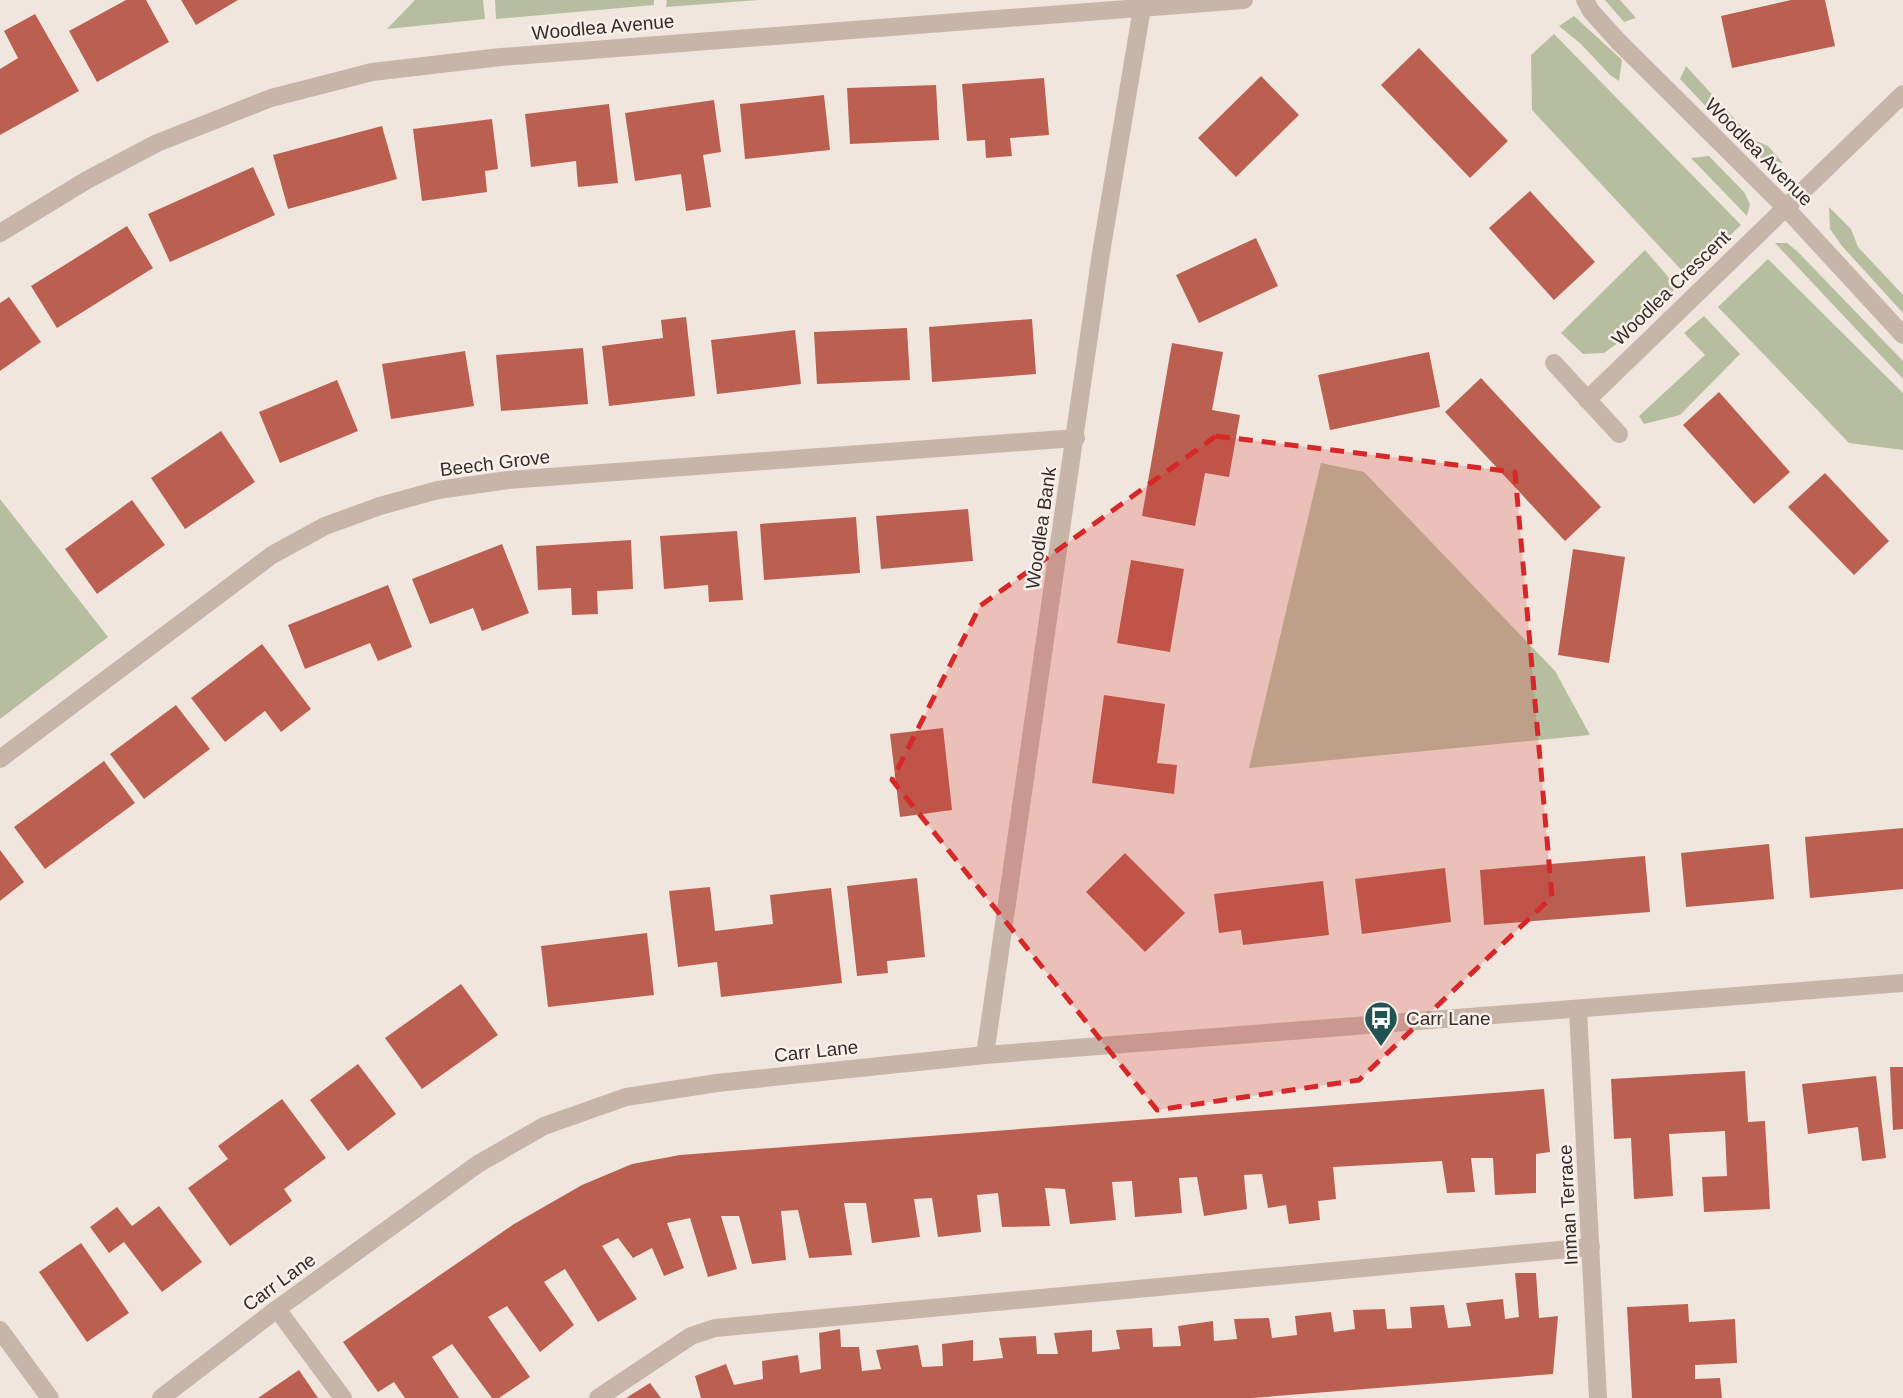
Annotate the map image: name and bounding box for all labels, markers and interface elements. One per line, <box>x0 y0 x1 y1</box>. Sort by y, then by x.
street label: Woodlea Avenue <box>531 10 675 44</box>
street label: Woodlea Avenue <box>1701 94 1817 210</box>
street label: Woodlea Crescent <box>1608 226 1735 350</box>
street label: Beech Grove <box>439 446 551 480</box>
street label: Woodlea Bank <box>1022 465 1060 590</box>
bus stop icon: Carr Lane <box>1362 999 1400 1048</box>
place label: Carr Lane <box>1406 1008 1491 1029</box>
street label: Carr Lane <box>773 1036 859 1066</box>
street label: Inman Terrace <box>1554 1144 1582 1266</box>
street label: Carr Lane <box>239 1249 319 1315</box>

